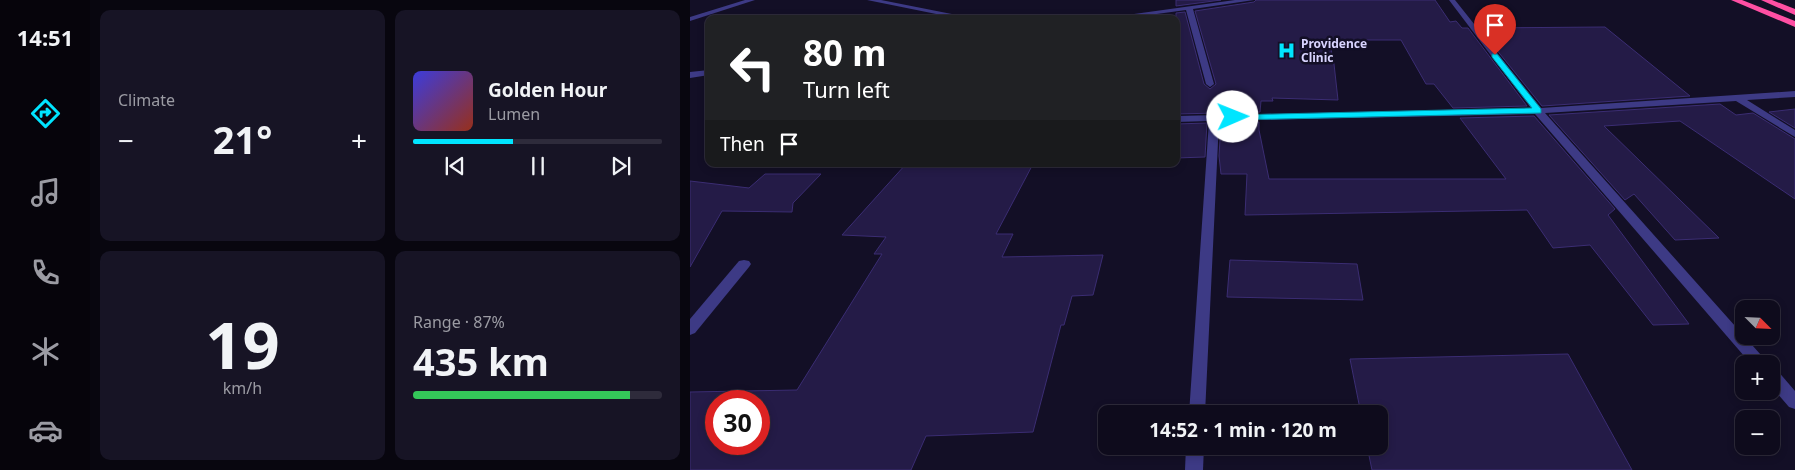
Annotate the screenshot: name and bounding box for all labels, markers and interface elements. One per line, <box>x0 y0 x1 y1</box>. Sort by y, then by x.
pin <box>1474 4 1516 55</box>
icon: arrive <box>1481 11 1509 39</box>
text: 14:51 <box>17 22 73 52</box>
text: 80 m <box>803 29 886 76</box>
icon: left <box>720 35 785 100</box>
place label: Providence Clinic <box>1301 35 1367 66</box>
hospital icon: Providence Clinic <box>1277 40 1297 60</box>
text: Turn left <box>803 74 890 104</box>
text: Golden Hour <box>488 77 607 103</box>
text: Climate <box>118 89 175 111</box>
position arrow <box>1206 90 1258 142</box>
icon: directions <box>28 96 63 131</box>
text: Lumen <box>488 103 540 125</box>
text: 21° <box>213 113 272 165</box>
text: − <box>118 121 134 159</box>
text: + <box>351 121 367 159</box>
icon: arrive <box>775 130 803 158</box>
text: Then <box>720 131 765 157</box>
icon: previous <box>441 152 469 180</box>
icon: pause <box>524 152 552 180</box>
icon: next <box>607 152 635 180</box>
icon: music <box>28 175 63 210</box>
icon: phone <box>28 255 63 290</box>
text: 19 <box>205 300 280 388</box>
north arrow <box>1735 300 1780 345</box>
map controls <box>1735 300 1780 455</box>
text: Range · 87% <box>413 311 505 333</box>
icon: climate <box>28 334 63 369</box>
text: 435 km <box>413 335 549 387</box>
button: + <box>1735 355 1780 400</box>
text: km/h <box>223 377 262 399</box>
speed limit sign: 30 <box>705 390 770 455</box>
button: − <box>1735 410 1780 455</box>
icon: car <box>28 413 63 448</box>
text: 14:52 · 1 min · 120 m <box>1149 417 1337 443</box>

